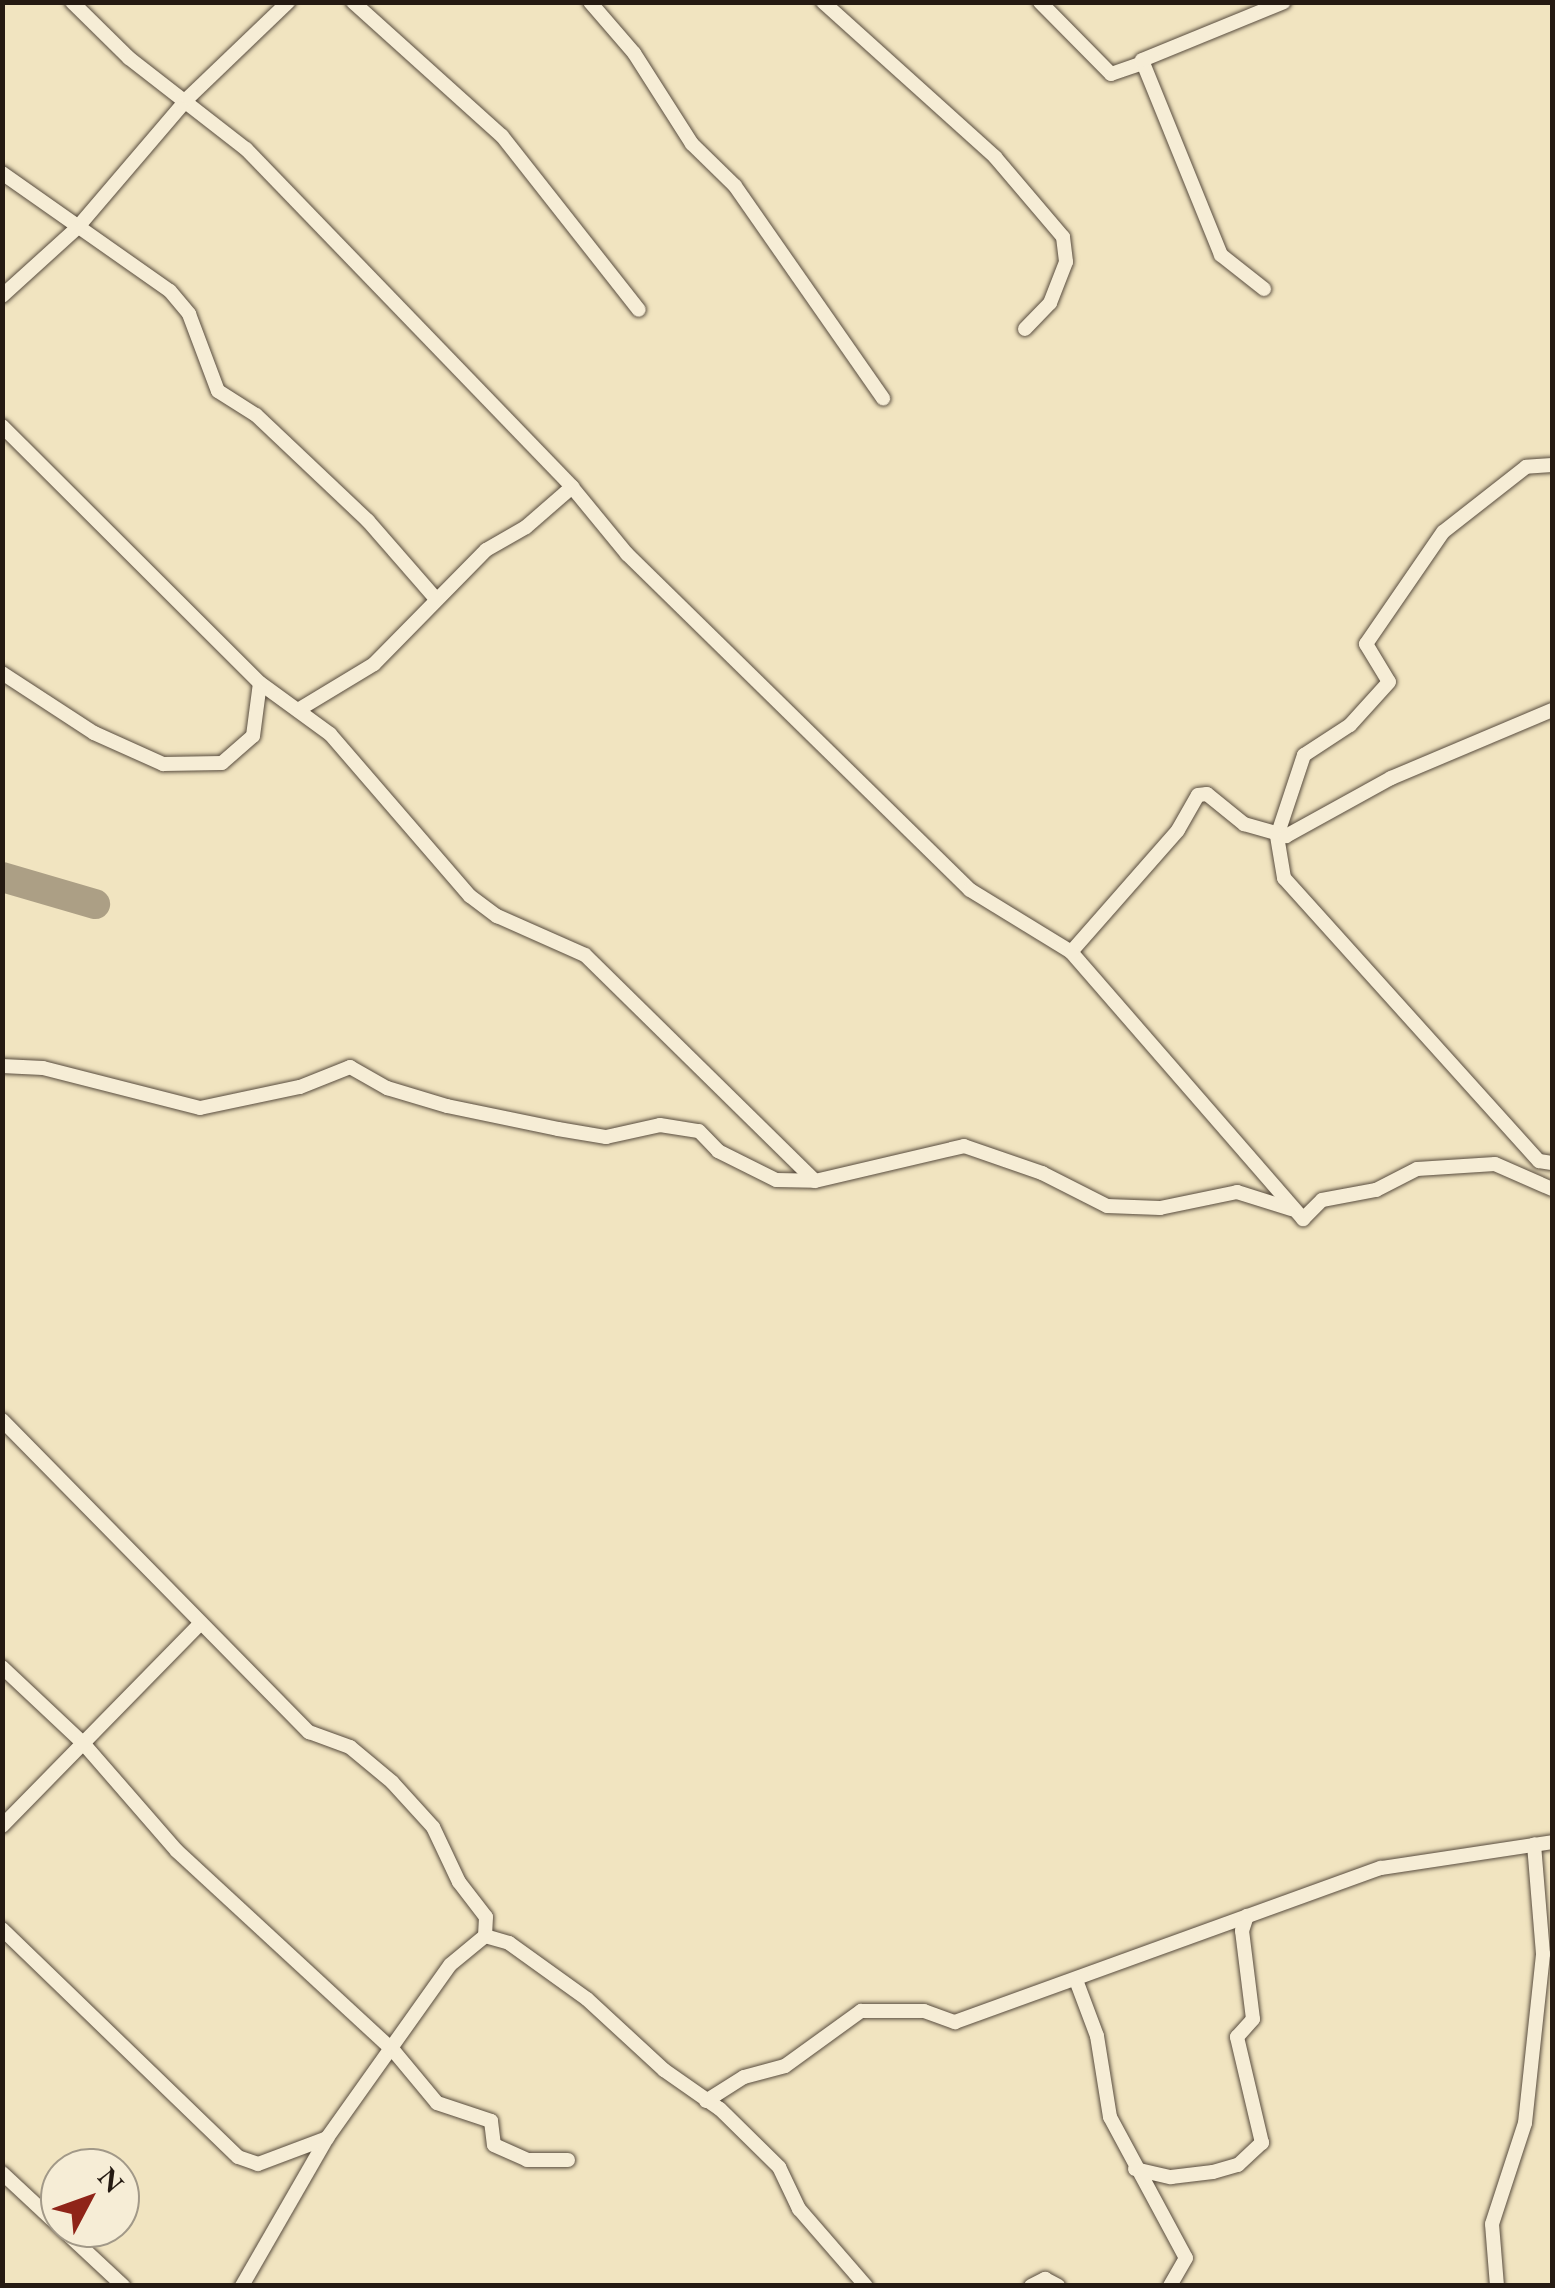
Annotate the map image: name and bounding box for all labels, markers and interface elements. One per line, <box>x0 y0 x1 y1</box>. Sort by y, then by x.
north arrow <box>40 2148 140 2248</box>
text: N <box>90 2159 132 2200</box>

